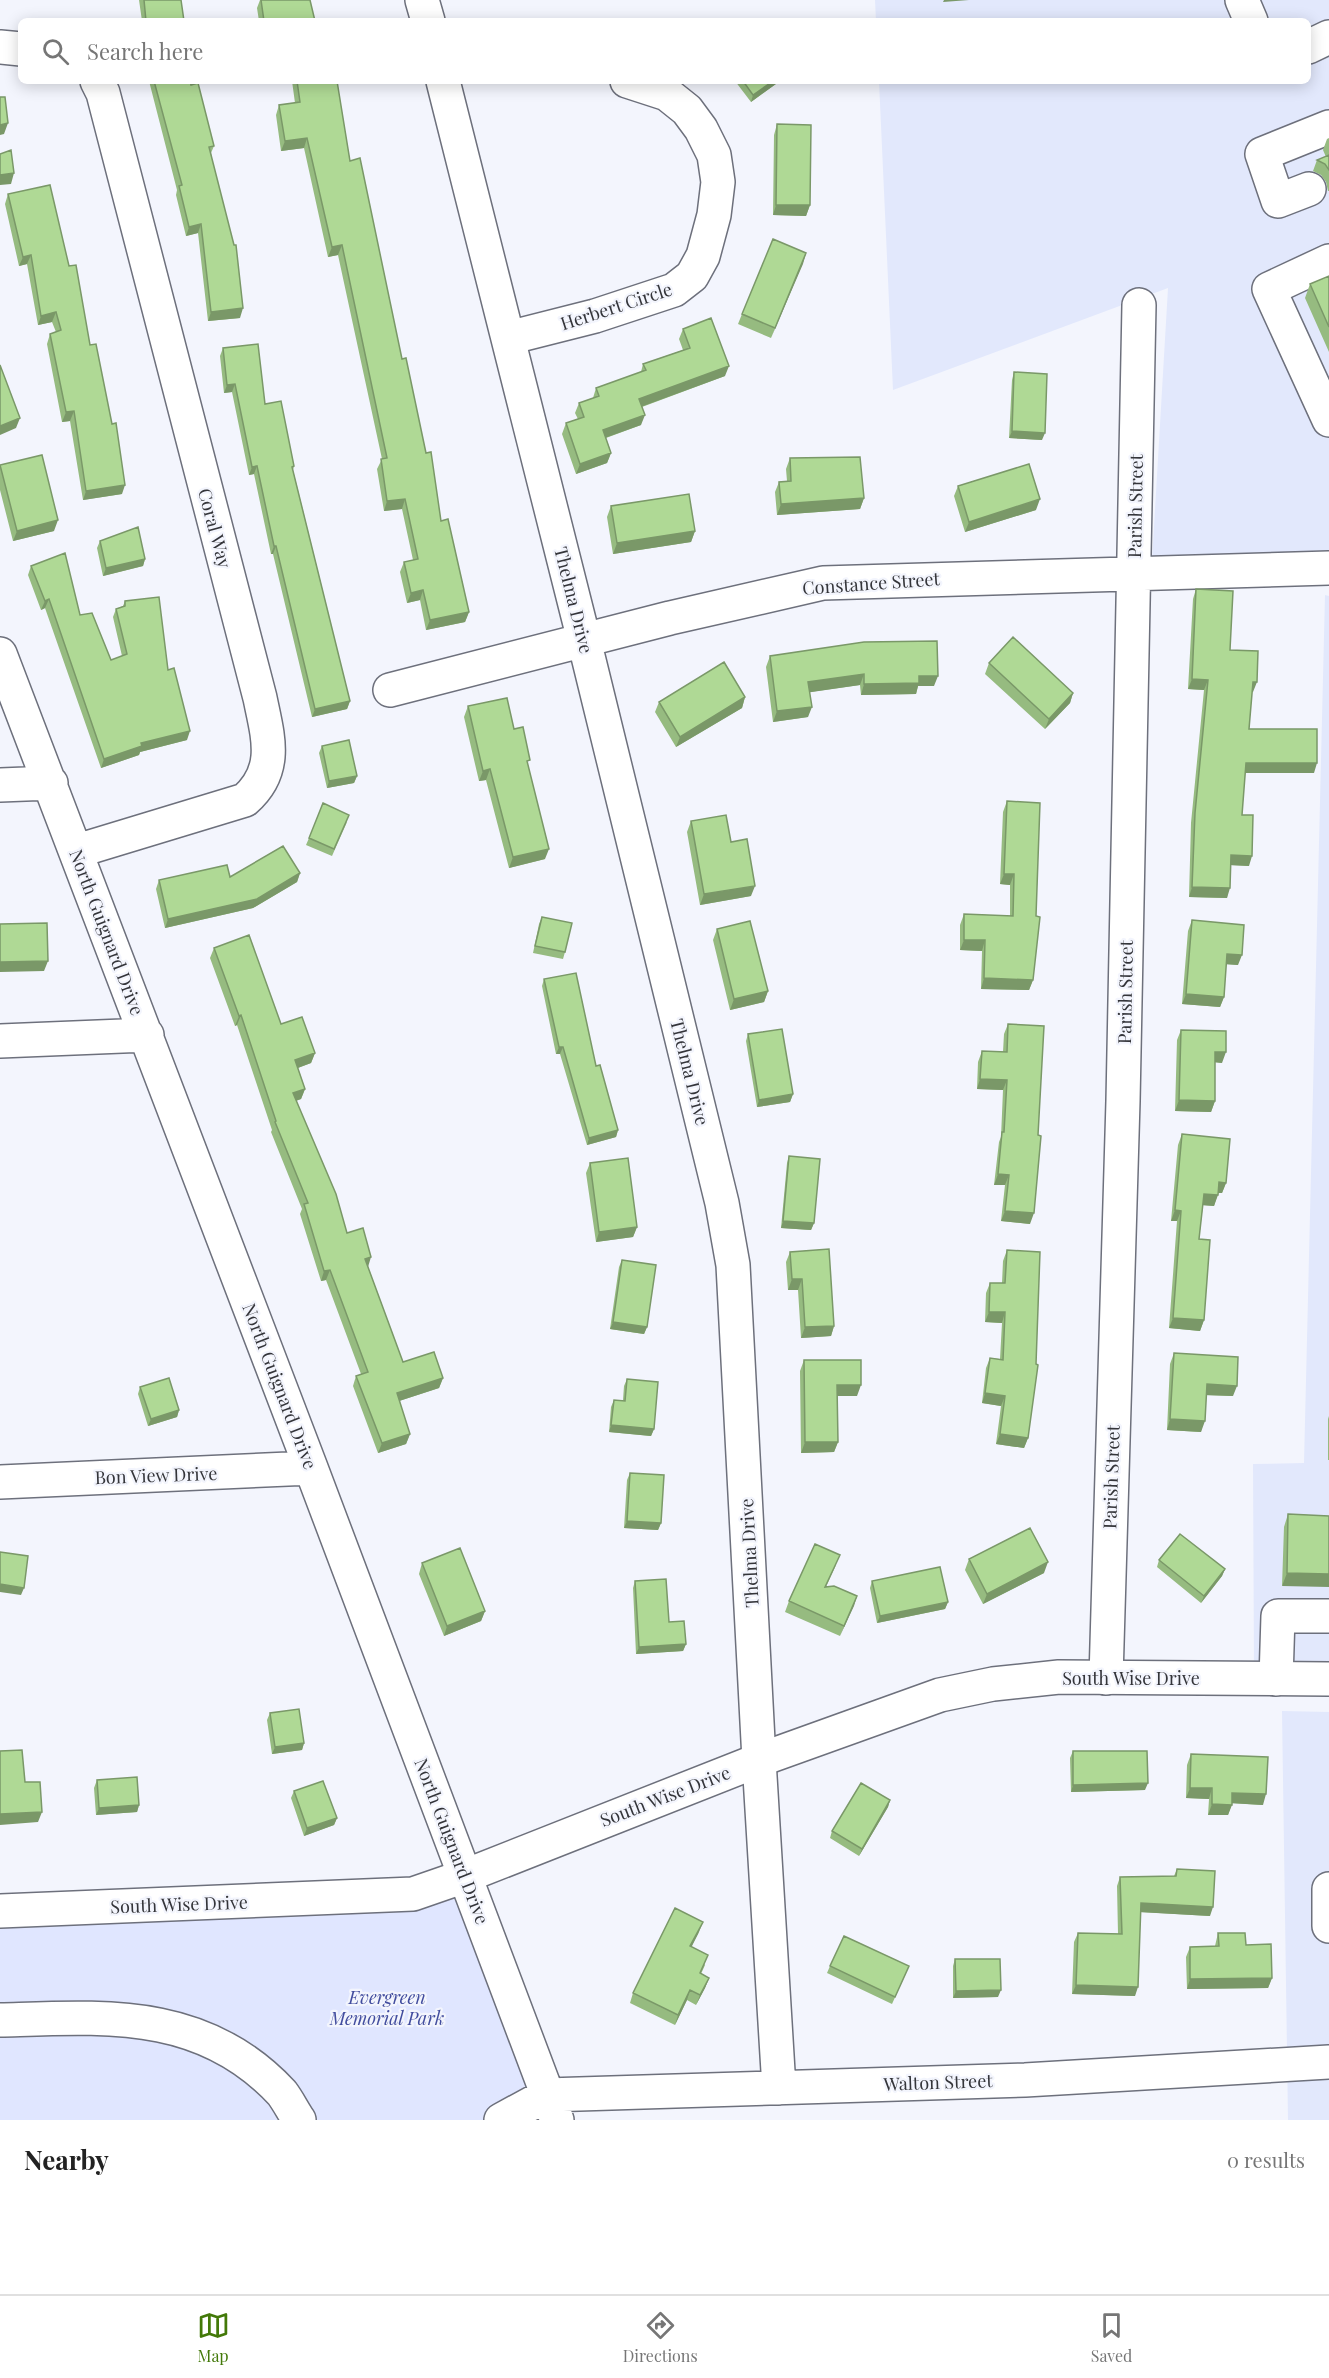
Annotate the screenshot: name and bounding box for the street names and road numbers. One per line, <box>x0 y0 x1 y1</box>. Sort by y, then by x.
street label: Herbert Circle <box>557 277 675 335</box>
street label: Parish Street <box>1122 453 1148 558</box>
street label: Coral Way <box>193 485 237 571</box>
street label: Thelma Drive <box>549 544 599 656</box>
street label: Constance Street <box>801 566 941 600</box>
street label: North Guignard Drive <box>64 846 150 1018</box>
street label: Parish Street <box>1112 939 1138 1044</box>
street label: Thelma Drive <box>665 1016 715 1128</box>
street label: North Guignard Drive <box>237 1300 323 1472</box>
street label: Parish Street <box>1097 1424 1125 1529</box>
street label: Bon View Drive <box>94 1461 218 1489</box>
street label: Thelma Drive <box>734 1498 764 1608</box>
street label: South Wise Drive <box>1062 1666 1200 1690</box>
street label: North Guignard Drive <box>409 1755 495 1927</box>
street label: South Wise Drive <box>596 1760 734 1832</box>
street label: South Wise Drive <box>110 1890 248 1918</box>
street label: Walton Street <box>882 2068 994 2096</box>

